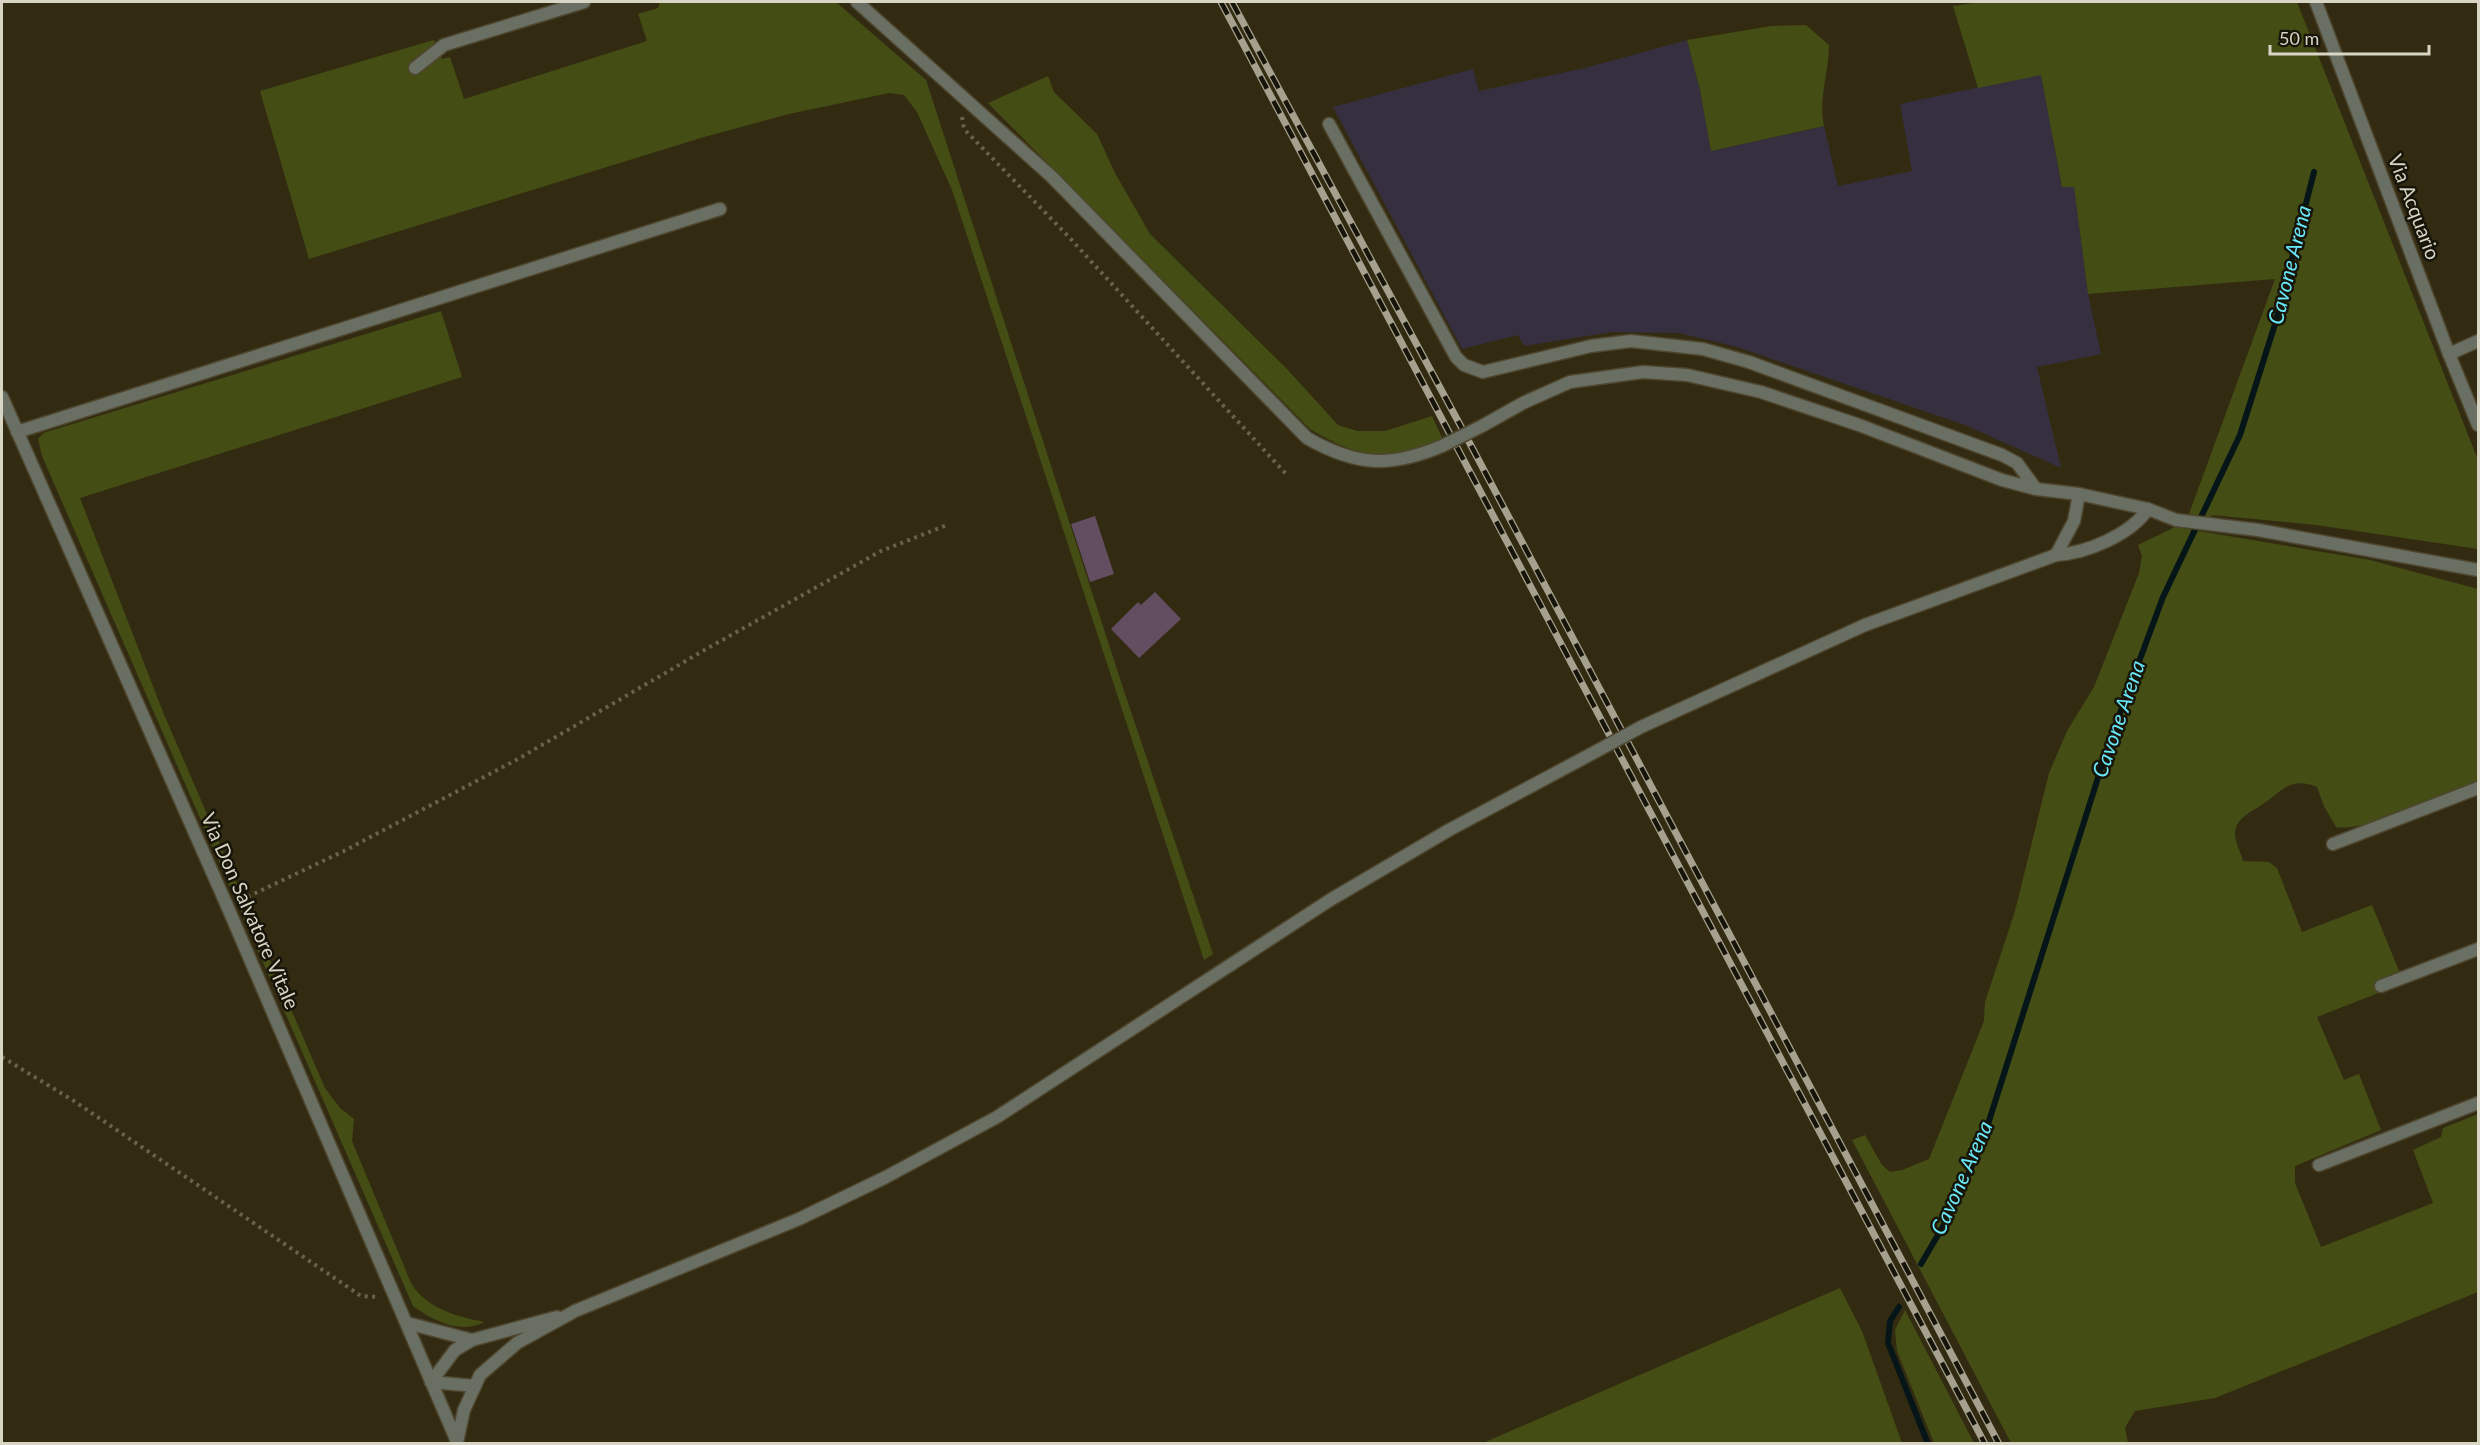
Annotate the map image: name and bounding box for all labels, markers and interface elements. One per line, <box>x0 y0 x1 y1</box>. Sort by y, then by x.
scale bar <box>2270 18 2429 56</box>
text: 50 m <box>2279 27 2319 49</box>
street label: Via Acquario <box>2384 150 2446 263</box>
water label: Cavone Arena <box>2262 202 2315 327</box>
water label: Cavone Arena <box>2086 657 2149 780</box>
street label: Via Don Salvatore Vitale <box>197 809 305 1012</box>
water label: Cavone Arena <box>1924 1117 1997 1238</box>

